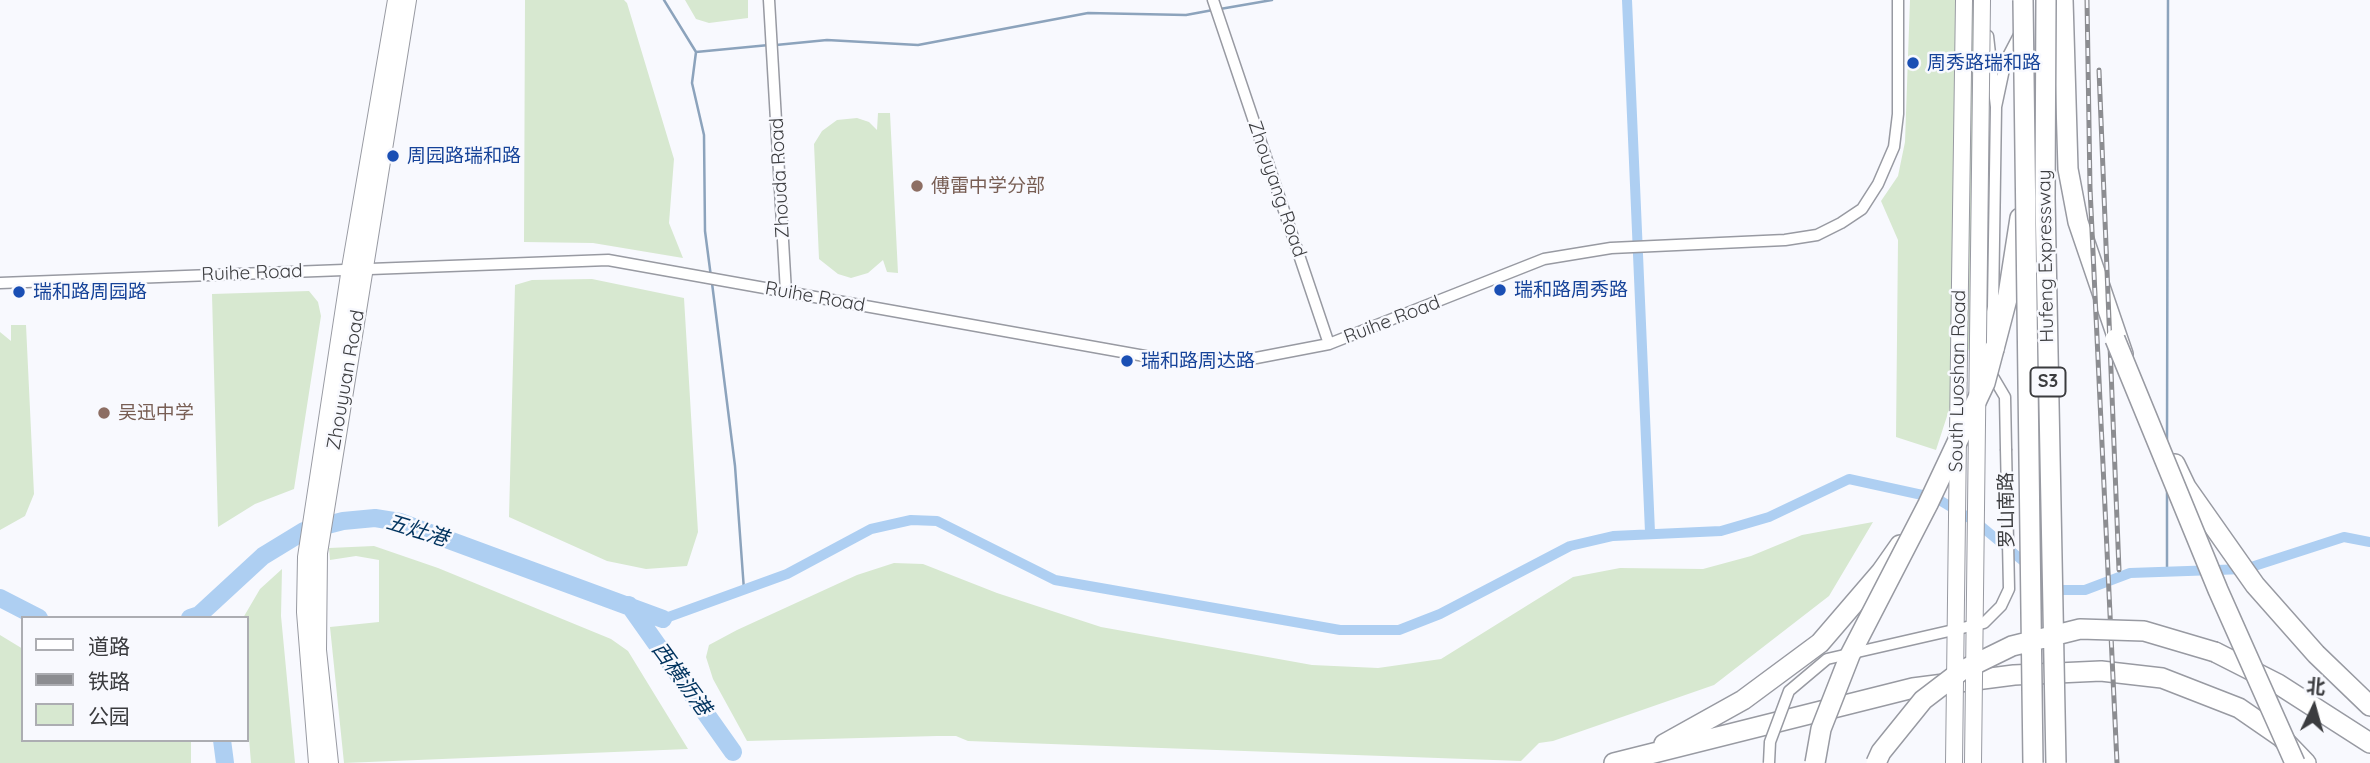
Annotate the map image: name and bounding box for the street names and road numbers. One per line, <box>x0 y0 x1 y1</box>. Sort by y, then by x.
street label: Zhouda Road <box>765 117 795 239</box>
street label: Zhouyang Road <box>1243 118 1311 260</box>
street label: Hufeng Expressway <box>2033 169 2059 343</box>
street label: Ruihe Road <box>201 260 303 286</box>
street label: Ruihe Road <box>763 277 867 317</box>
street label: South Luoshan Road <box>1945 290 1971 472</box>
street label: Ruihe Road <box>1341 291 1443 349</box>
street label: Zhouyuan Road <box>322 308 370 452</box>
road number: S3 <box>2030 368 2066 396</box>
street label: 罗山南路 <box>1995 472 2019 548</box>

